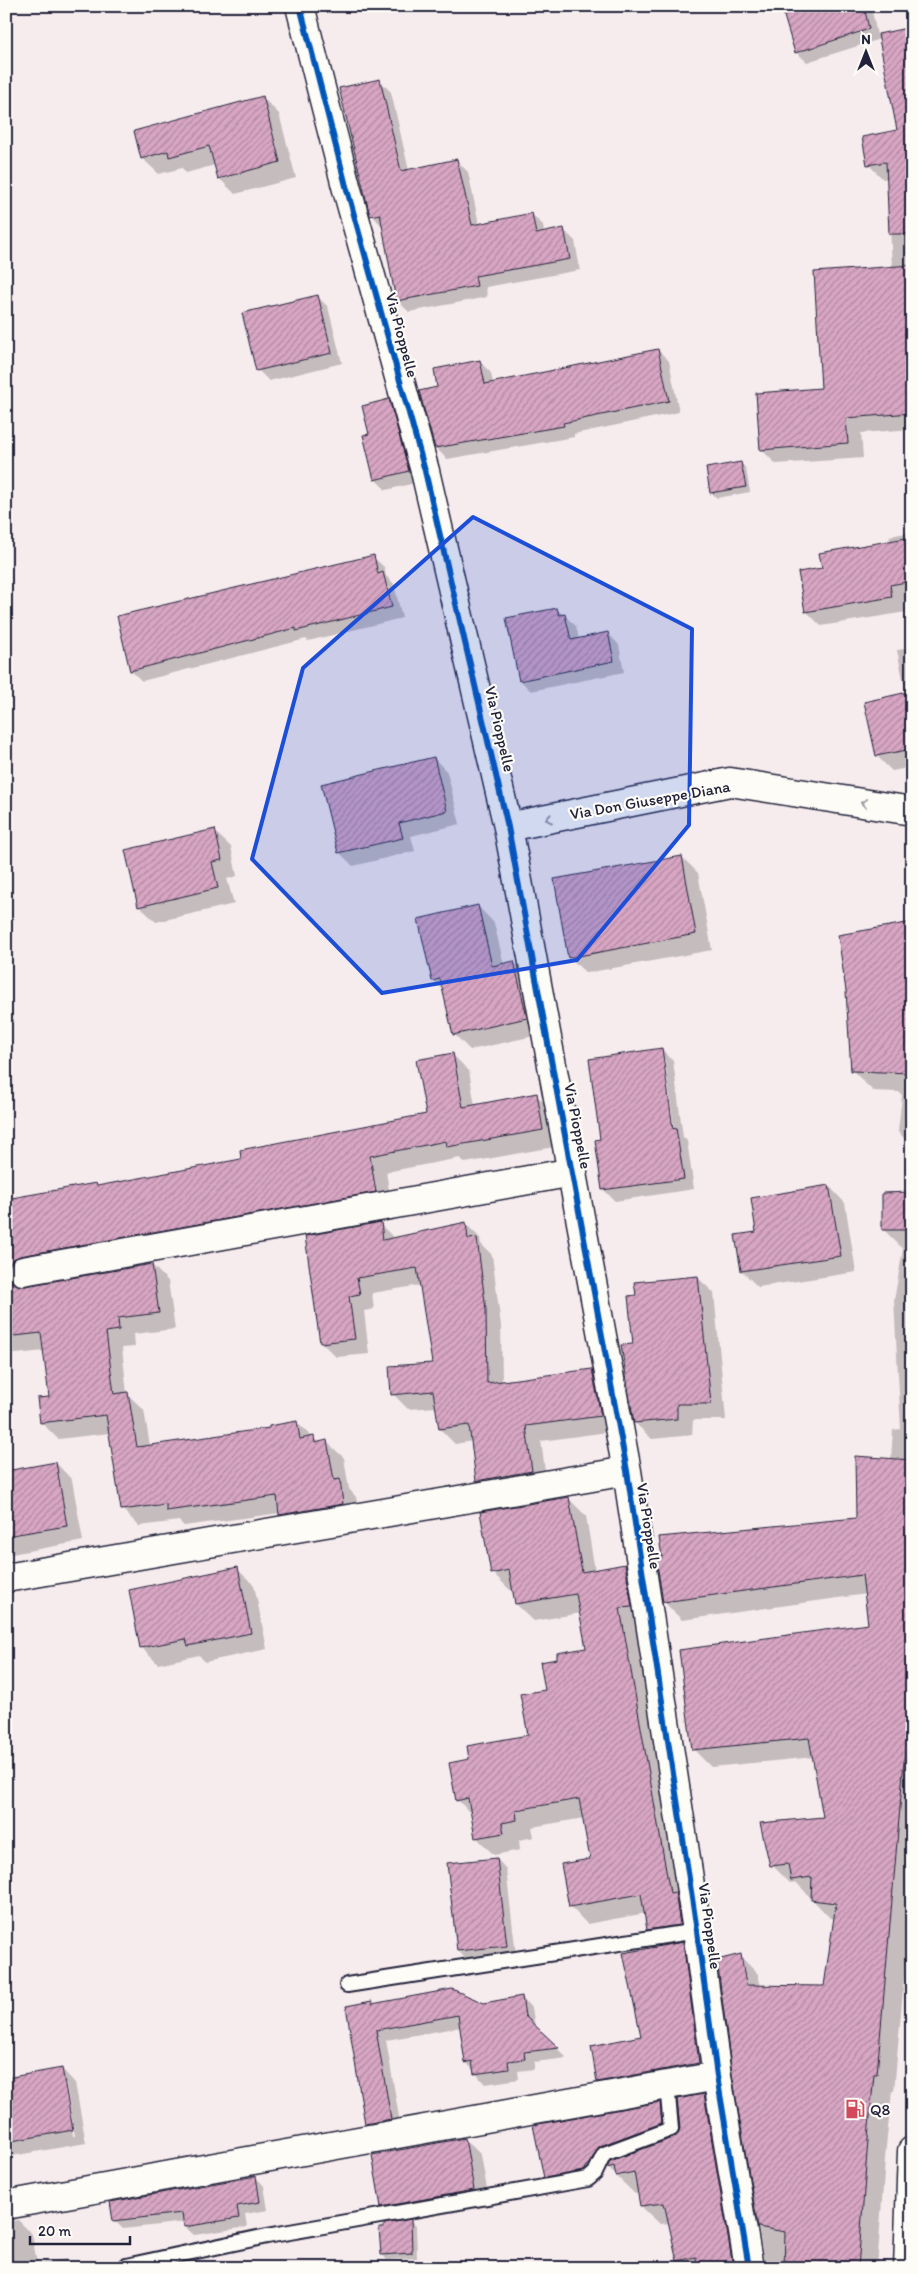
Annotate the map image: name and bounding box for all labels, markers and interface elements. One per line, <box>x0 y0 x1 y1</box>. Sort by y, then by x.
north arrow <box>840 28 890 78</box>
text: N <box>861 31 871 48</box>
street label: Via Pioppelle <box>382 290 423 380</box>
street label: Via Pioppelle <box>481 684 519 774</box>
street label: Via Don Giuseppe Diana <box>568 776 732 823</box>
one-way arrow <box>859 799 868 809</box>
one-way arrow <box>544 813 553 824</box>
street label: Via Pioppelle <box>560 1081 596 1171</box>
street label: Via Pioppelle <box>633 1481 665 1571</box>
street label: Via Pioppelle <box>695 1882 726 1971</box>
fuel station icon: Q8 <box>844 2098 866 2120</box>
place label: Q8 <box>870 2100 891 2119</box>
scale bar <box>30 2214 130 2246</box>
text: 20 m <box>38 2222 72 2240</box>

